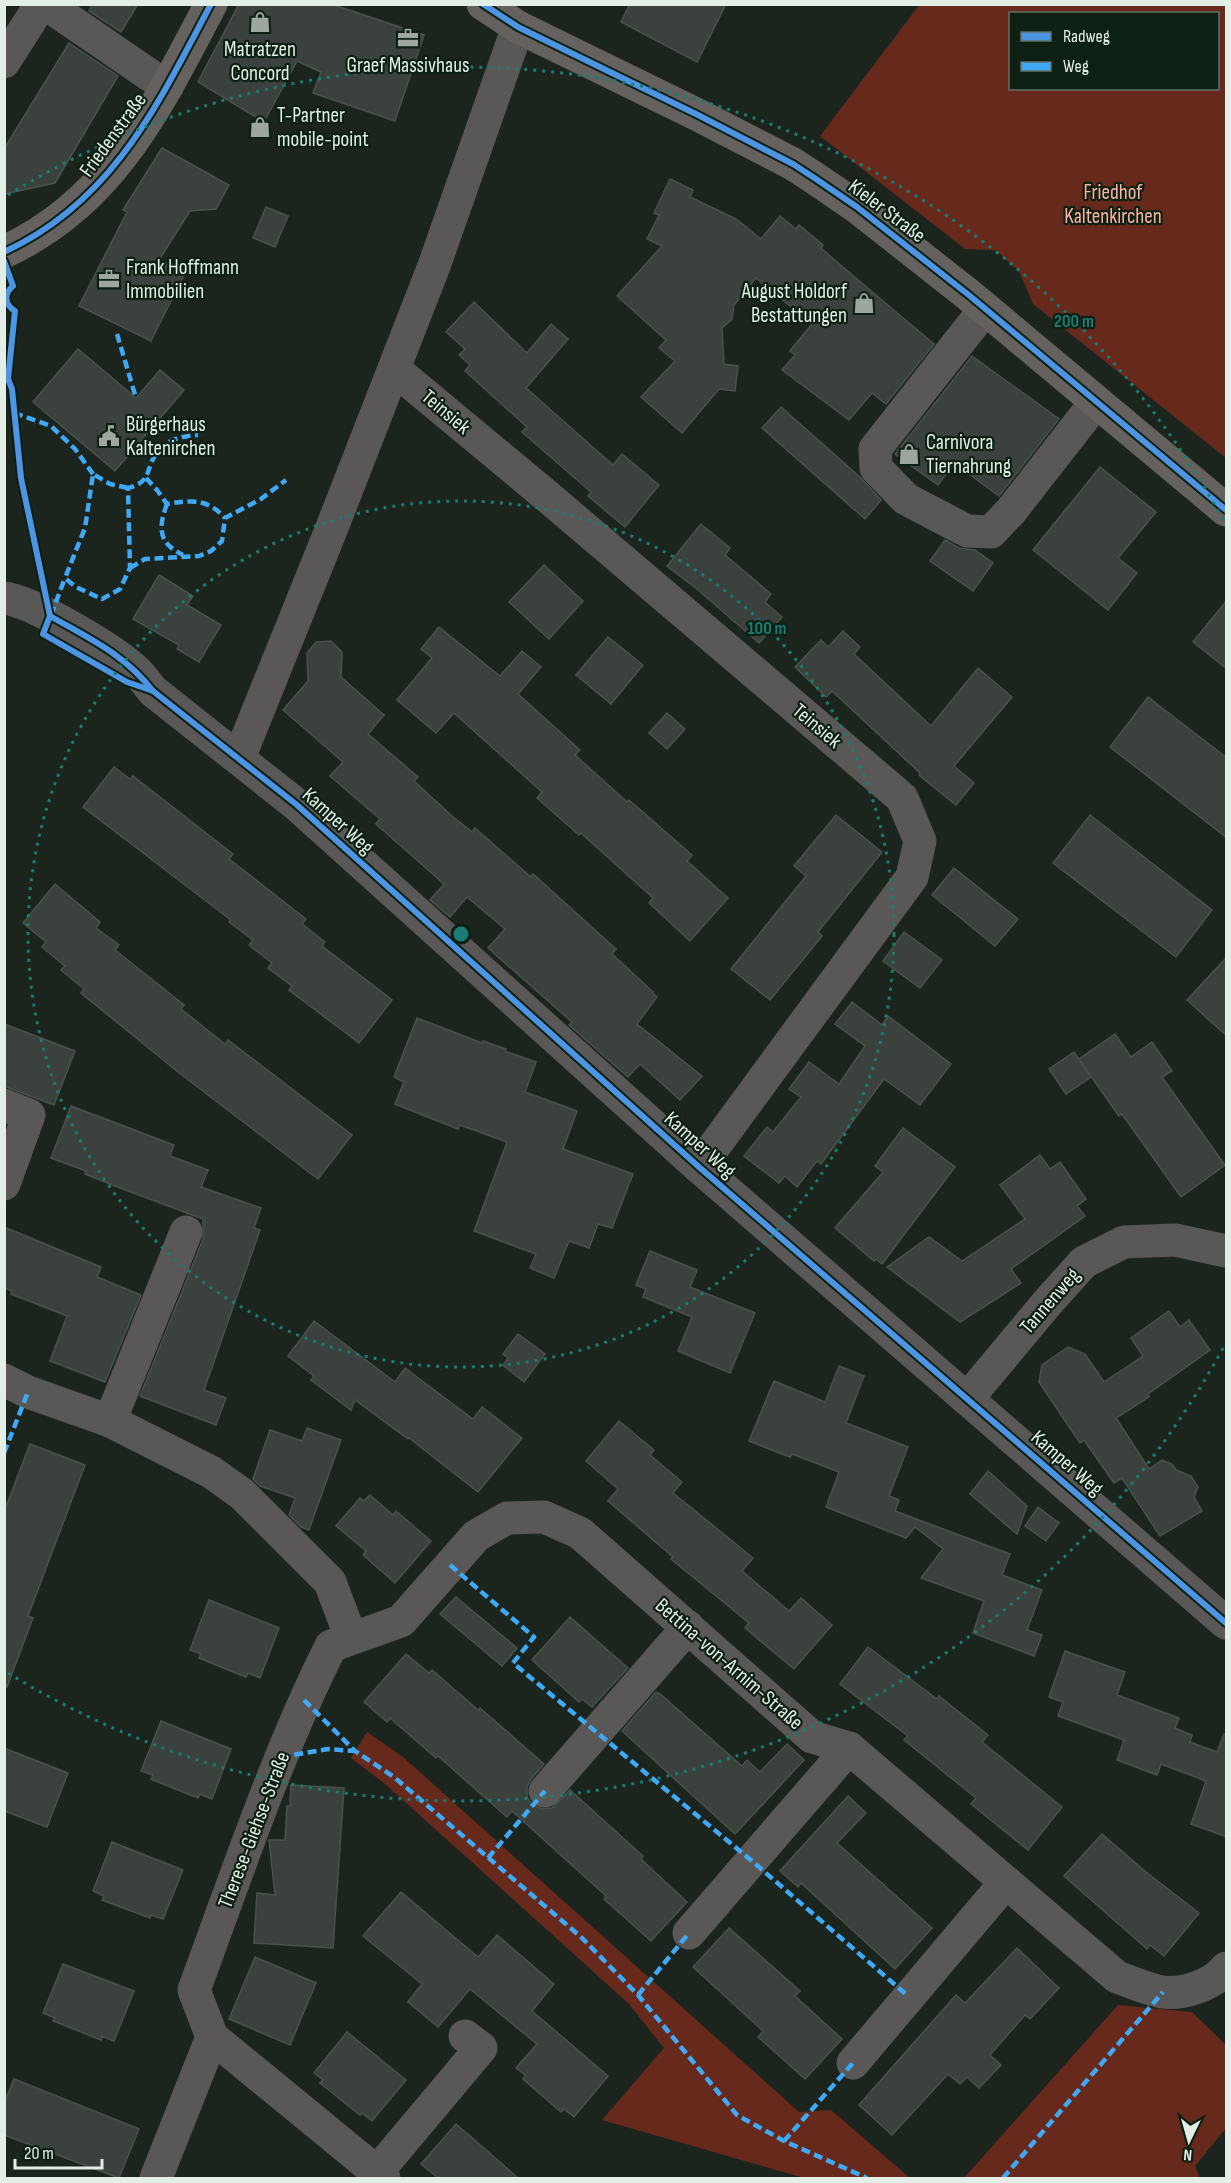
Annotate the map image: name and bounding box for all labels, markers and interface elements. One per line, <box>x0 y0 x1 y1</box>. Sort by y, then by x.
shop icon: Matratzen Concord <box>248 10 272 34</box>
legend <box>1009 12 1219 90</box>
office icon: Graef Massivhaus <box>396 26 420 50</box>
text: Radweg <box>1063 26 1110 47</box>
place label: Matratzen Concord <box>224 37 296 86</box>
place label: Graef Massivhaus <box>347 53 469 78</box>
text: Weg <box>1063 56 1089 77</box>
street label: Friedenstraße <box>74 88 152 182</box>
place label: T-Partner mobile-point <box>277 103 369 152</box>
shop icon: T-Partner mobile-point <box>248 115 272 139</box>
street label: Kieler Straße <box>844 174 930 248</box>
park label: Friedhof Kaltenkirchen <box>1064 180 1162 229</box>
place label: Frank Hoffmann Immobilien <box>126 255 239 304</box>
office icon: Frank Hoffmann Immobilien <box>97 267 121 291</box>
place label: August Holdorf Bestattungen <box>741 279 848 328</box>
shop icon: August Holdorf Bestattungen <box>852 291 876 315</box>
text: 200 m <box>1054 311 1094 332</box>
street label: Teinsiek <box>416 384 476 440</box>
place label: Bürgerhaus Kaltenirchen <box>126 412 215 461</box>
public building icon: Bürgerhaus Kaltenirchen <box>97 424 121 448</box>
place label: Carnivora Tiernahrung <box>926 430 1011 479</box>
shop icon: Carnivora Tiernahrung <box>897 442 921 466</box>
text: 100 m <box>748 618 787 639</box>
street label: Teinsiek <box>787 698 847 754</box>
street label: Kamper Weg <box>297 782 379 860</box>
centre of rings <box>451 924 471 944</box>
street label: Kamper Weg <box>659 1106 741 1184</box>
street label: Tannenweg <box>1015 1263 1085 1339</box>
street label: Kamper Weg <box>1026 1425 1108 1501</box>
street label: Bettina-von-Arnim-Straße <box>650 1593 808 1735</box>
street label: Therese-Giehse-Straße <box>213 1748 295 1912</box>
north arrow <box>1159 2111 1219 2171</box>
scale bar <box>15 2132 102 2170</box>
text: 20 m <box>24 2143 54 2164</box>
text: N <box>1183 2145 1193 2164</box>

